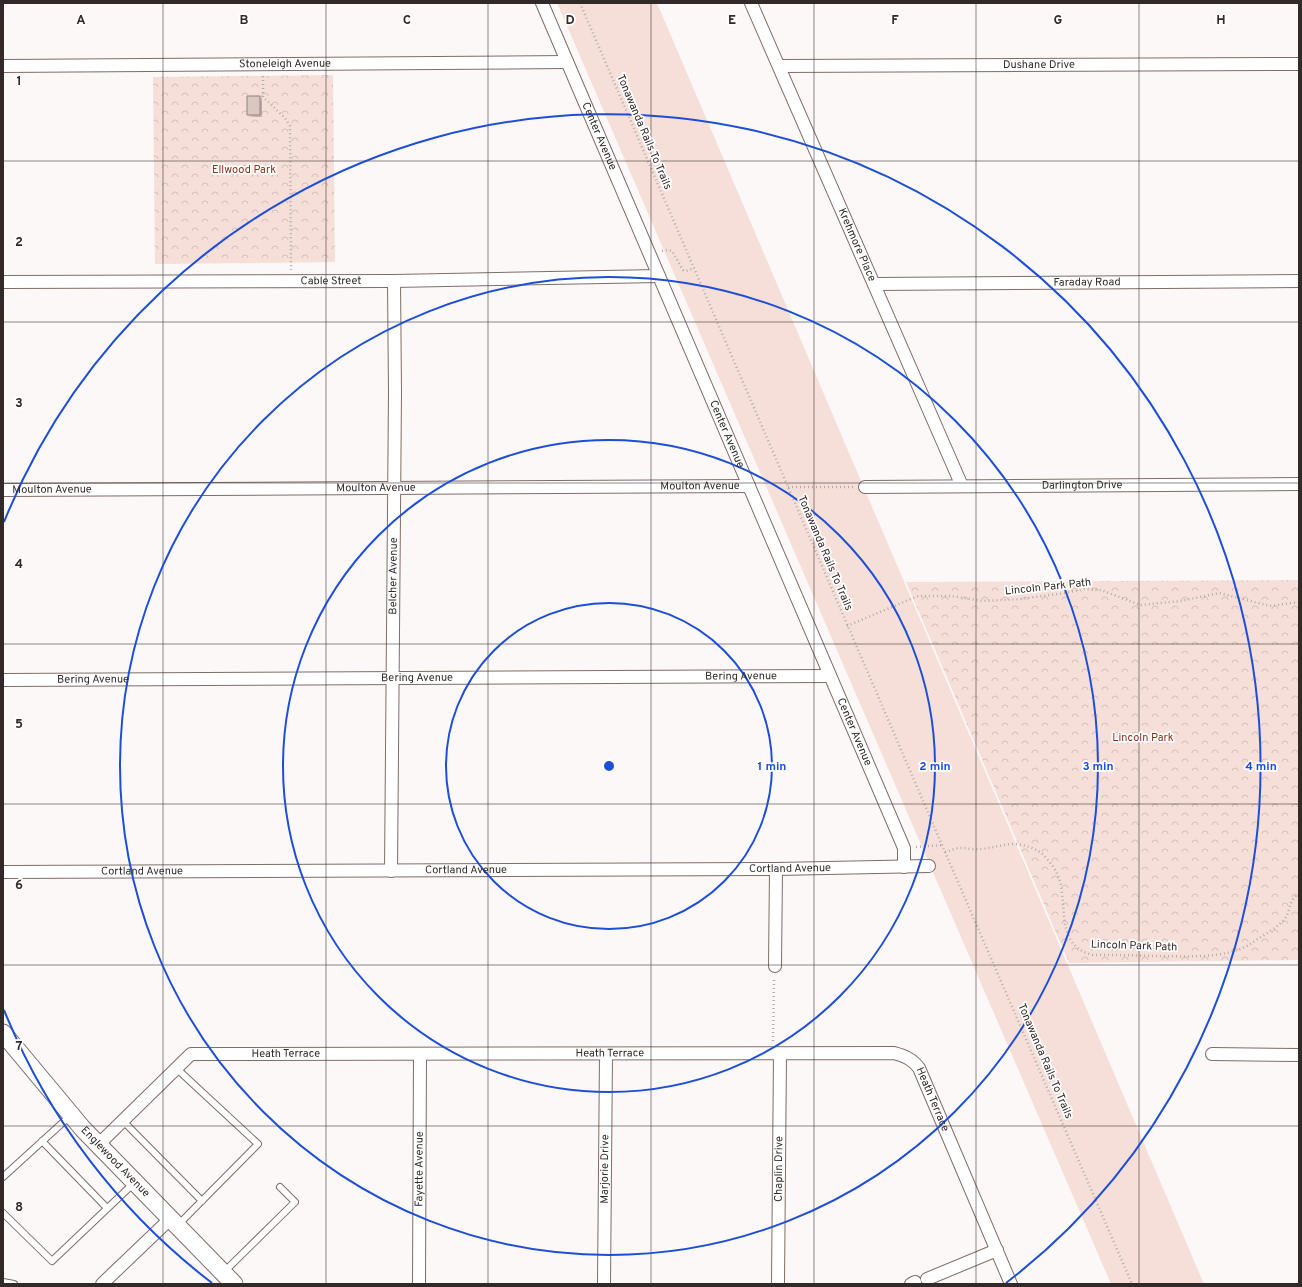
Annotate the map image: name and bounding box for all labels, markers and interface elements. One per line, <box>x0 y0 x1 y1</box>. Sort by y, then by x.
text: A <box>76 13 86 29</box>
text: B <box>240 13 249 29</box>
text: C <box>403 13 411 29</box>
text: D <box>565 13 575 29</box>
text: E <box>728 13 736 29</box>
text: F <box>891 13 899 29</box>
text: G <box>1054 13 1063 29</box>
text: H <box>1216 13 1226 29</box>
street label: Stoneleigh Avenue <box>239 57 331 71</box>
street label: Dushane Drive <box>1003 58 1075 72</box>
street label: Tonawanda Rails To Trails <box>613 72 675 192</box>
text: 1 <box>16 74 22 90</box>
street label: Center Avenue <box>578 100 620 172</box>
park label: Ellwood Park <box>212 163 276 177</box>
street label: Krehmore Place <box>834 206 879 284</box>
text: 2 <box>15 235 23 251</box>
street label: Cable Street <box>301 274 361 288</box>
street label: Faraday Road <box>1053 275 1121 290</box>
text: 3 <box>15 396 23 412</box>
street label: Center Avenue <box>706 398 747 470</box>
street label: Darlington Drive <box>1042 478 1123 493</box>
street label: Moulton Avenue <box>660 479 740 493</box>
street label: Moulton Avenue <box>336 481 416 495</box>
street label: Moulton Avenue <box>12 483 92 497</box>
street label: Tonawanda Rails To Trails <box>794 493 856 613</box>
street label: Belcher Avenue <box>386 537 401 615</box>
text: 4 <box>15 557 23 573</box>
street label: Lincoln Park Path <box>1004 576 1092 598</box>
street label: Bering Avenue <box>705 669 777 684</box>
street label: Bering Avenue <box>381 671 453 685</box>
street label: Bering Avenue <box>57 672 129 687</box>
street label: Center Avenue <box>834 696 875 768</box>
text: 5 <box>15 717 23 733</box>
park label: Lincoln Park <box>1112 731 1174 745</box>
centre of rings <box>602 759 616 773</box>
text: 1 min <box>758 759 786 775</box>
text: 2 min <box>919 759 951 775</box>
text: 3 min <box>1082 759 1114 775</box>
text: 4 min <box>1245 759 1277 775</box>
street label: Cortland Avenue <box>749 861 831 876</box>
street label: Cortland Avenue <box>425 863 507 877</box>
street label: Cortland Avenue <box>101 864 183 879</box>
text: 6 <box>15 878 23 894</box>
street label: Lincoln Park Path <box>1091 937 1177 955</box>
street label: Tonawanda Rails To Trails <box>1014 1001 1076 1121</box>
text: 7 <box>16 1039 23 1055</box>
street label: Heath Terrace <box>575 1046 644 1060</box>
street label: Heath Terrace <box>251 1047 320 1061</box>
street label: Heath Terrace <box>912 1065 952 1134</box>
street label: Englewood Avenue <box>78 1124 153 1200</box>
street label: Fayette Avenue <box>412 1131 427 1207</box>
street label: Marjorie Drive <box>598 1134 612 1204</box>
street label: Chaplin Drive <box>772 1136 786 1202</box>
text: 8 <box>15 1200 23 1216</box>

